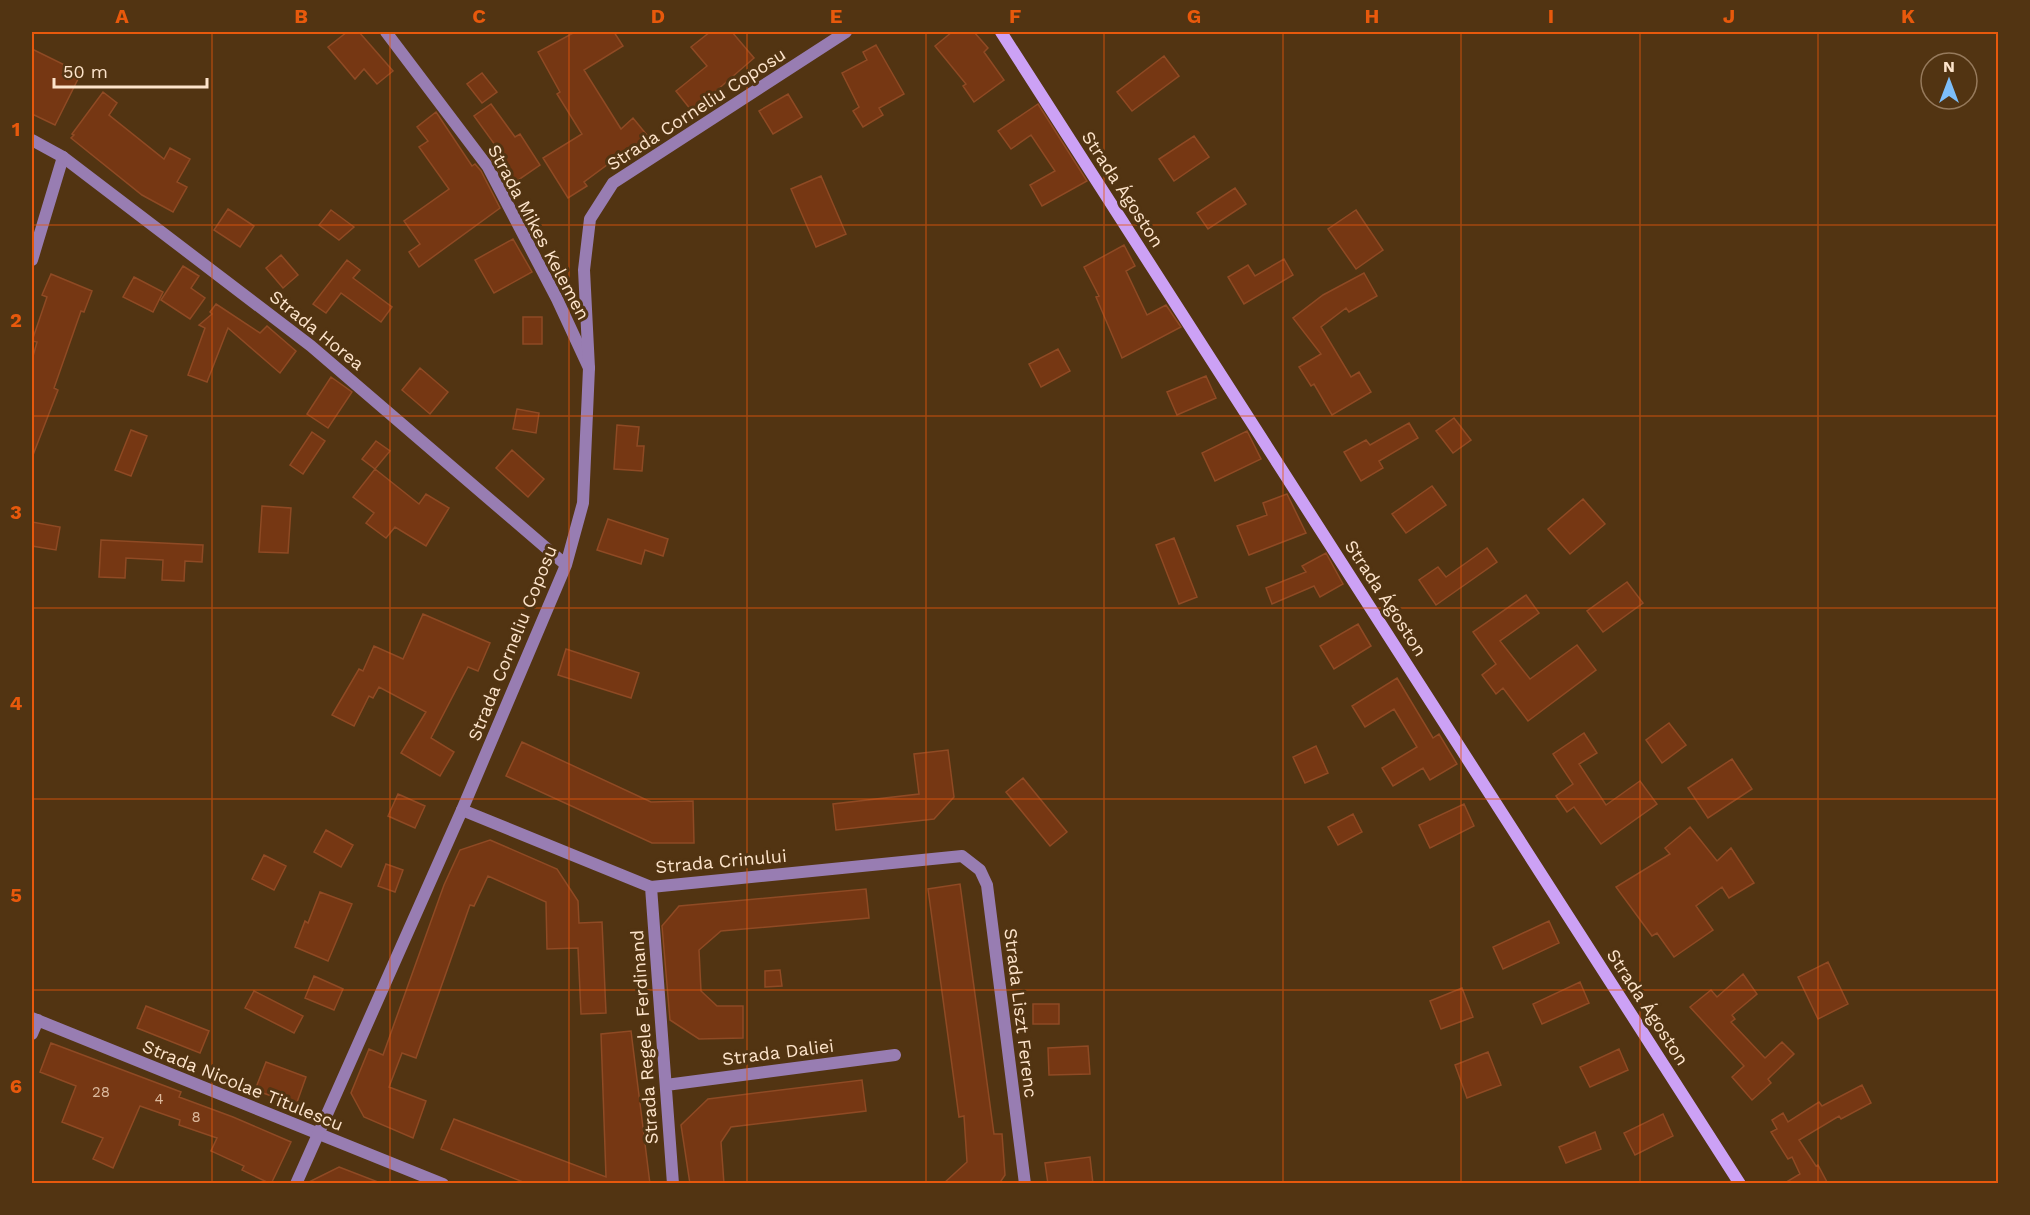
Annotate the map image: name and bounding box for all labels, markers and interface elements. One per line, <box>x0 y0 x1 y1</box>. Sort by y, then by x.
text: A <box>115 4 129 28</box>
text: B <box>294 4 308 28</box>
text: C <box>472 4 486 28</box>
text: D <box>651 4 665 28</box>
text: E <box>830 4 842 28</box>
text: F <box>1009 4 1021 28</box>
text: G <box>1187 4 1201 28</box>
text: H <box>1365 4 1379 28</box>
text: I <box>1548 4 1554 28</box>
text: J <box>1723 4 1735 28</box>
text: K <box>1901 4 1915 28</box>
street label: Strada Corneliu Coposu <box>603 43 789 175</box>
scale bar <box>54 51 207 89</box>
north arrow <box>1919 51 1979 111</box>
text: N <box>1943 57 1955 76</box>
text: 50 m <box>63 61 108 82</box>
text: 1 <box>12 117 20 141</box>
street label: Strada Ágoston <box>1078 127 1168 251</box>
street label: Strada Mikes Kelemen <box>484 141 594 323</box>
street label: Strada Horea <box>266 286 368 374</box>
text: 2 <box>10 308 22 332</box>
text: 3 <box>10 500 22 524</box>
street label: Strada Ágoston <box>1341 536 1431 660</box>
street label: Strada Corneliu Coposu <box>463 542 561 744</box>
text: 4 <box>10 691 23 715</box>
street label: Strada Crinului <box>654 845 788 877</box>
text: 5 <box>10 883 22 907</box>
street label: Strada Liszt Ferenc <box>1000 927 1042 1099</box>
street label: Strada Regele Ferdinand <box>626 929 662 1145</box>
street label: Strada Ágoston <box>1603 945 1693 1069</box>
street label: Strada Nicolae Titulescu <box>140 1035 346 1135</box>
street label: Strada Daliei <box>721 1035 835 1069</box>
text: 6 <box>10 1074 22 1098</box>
house number: 28 <box>92 1083 110 1101</box>
house number: 4 <box>154 1090 164 1108</box>
house number: 8 <box>191 1108 201 1126</box>

